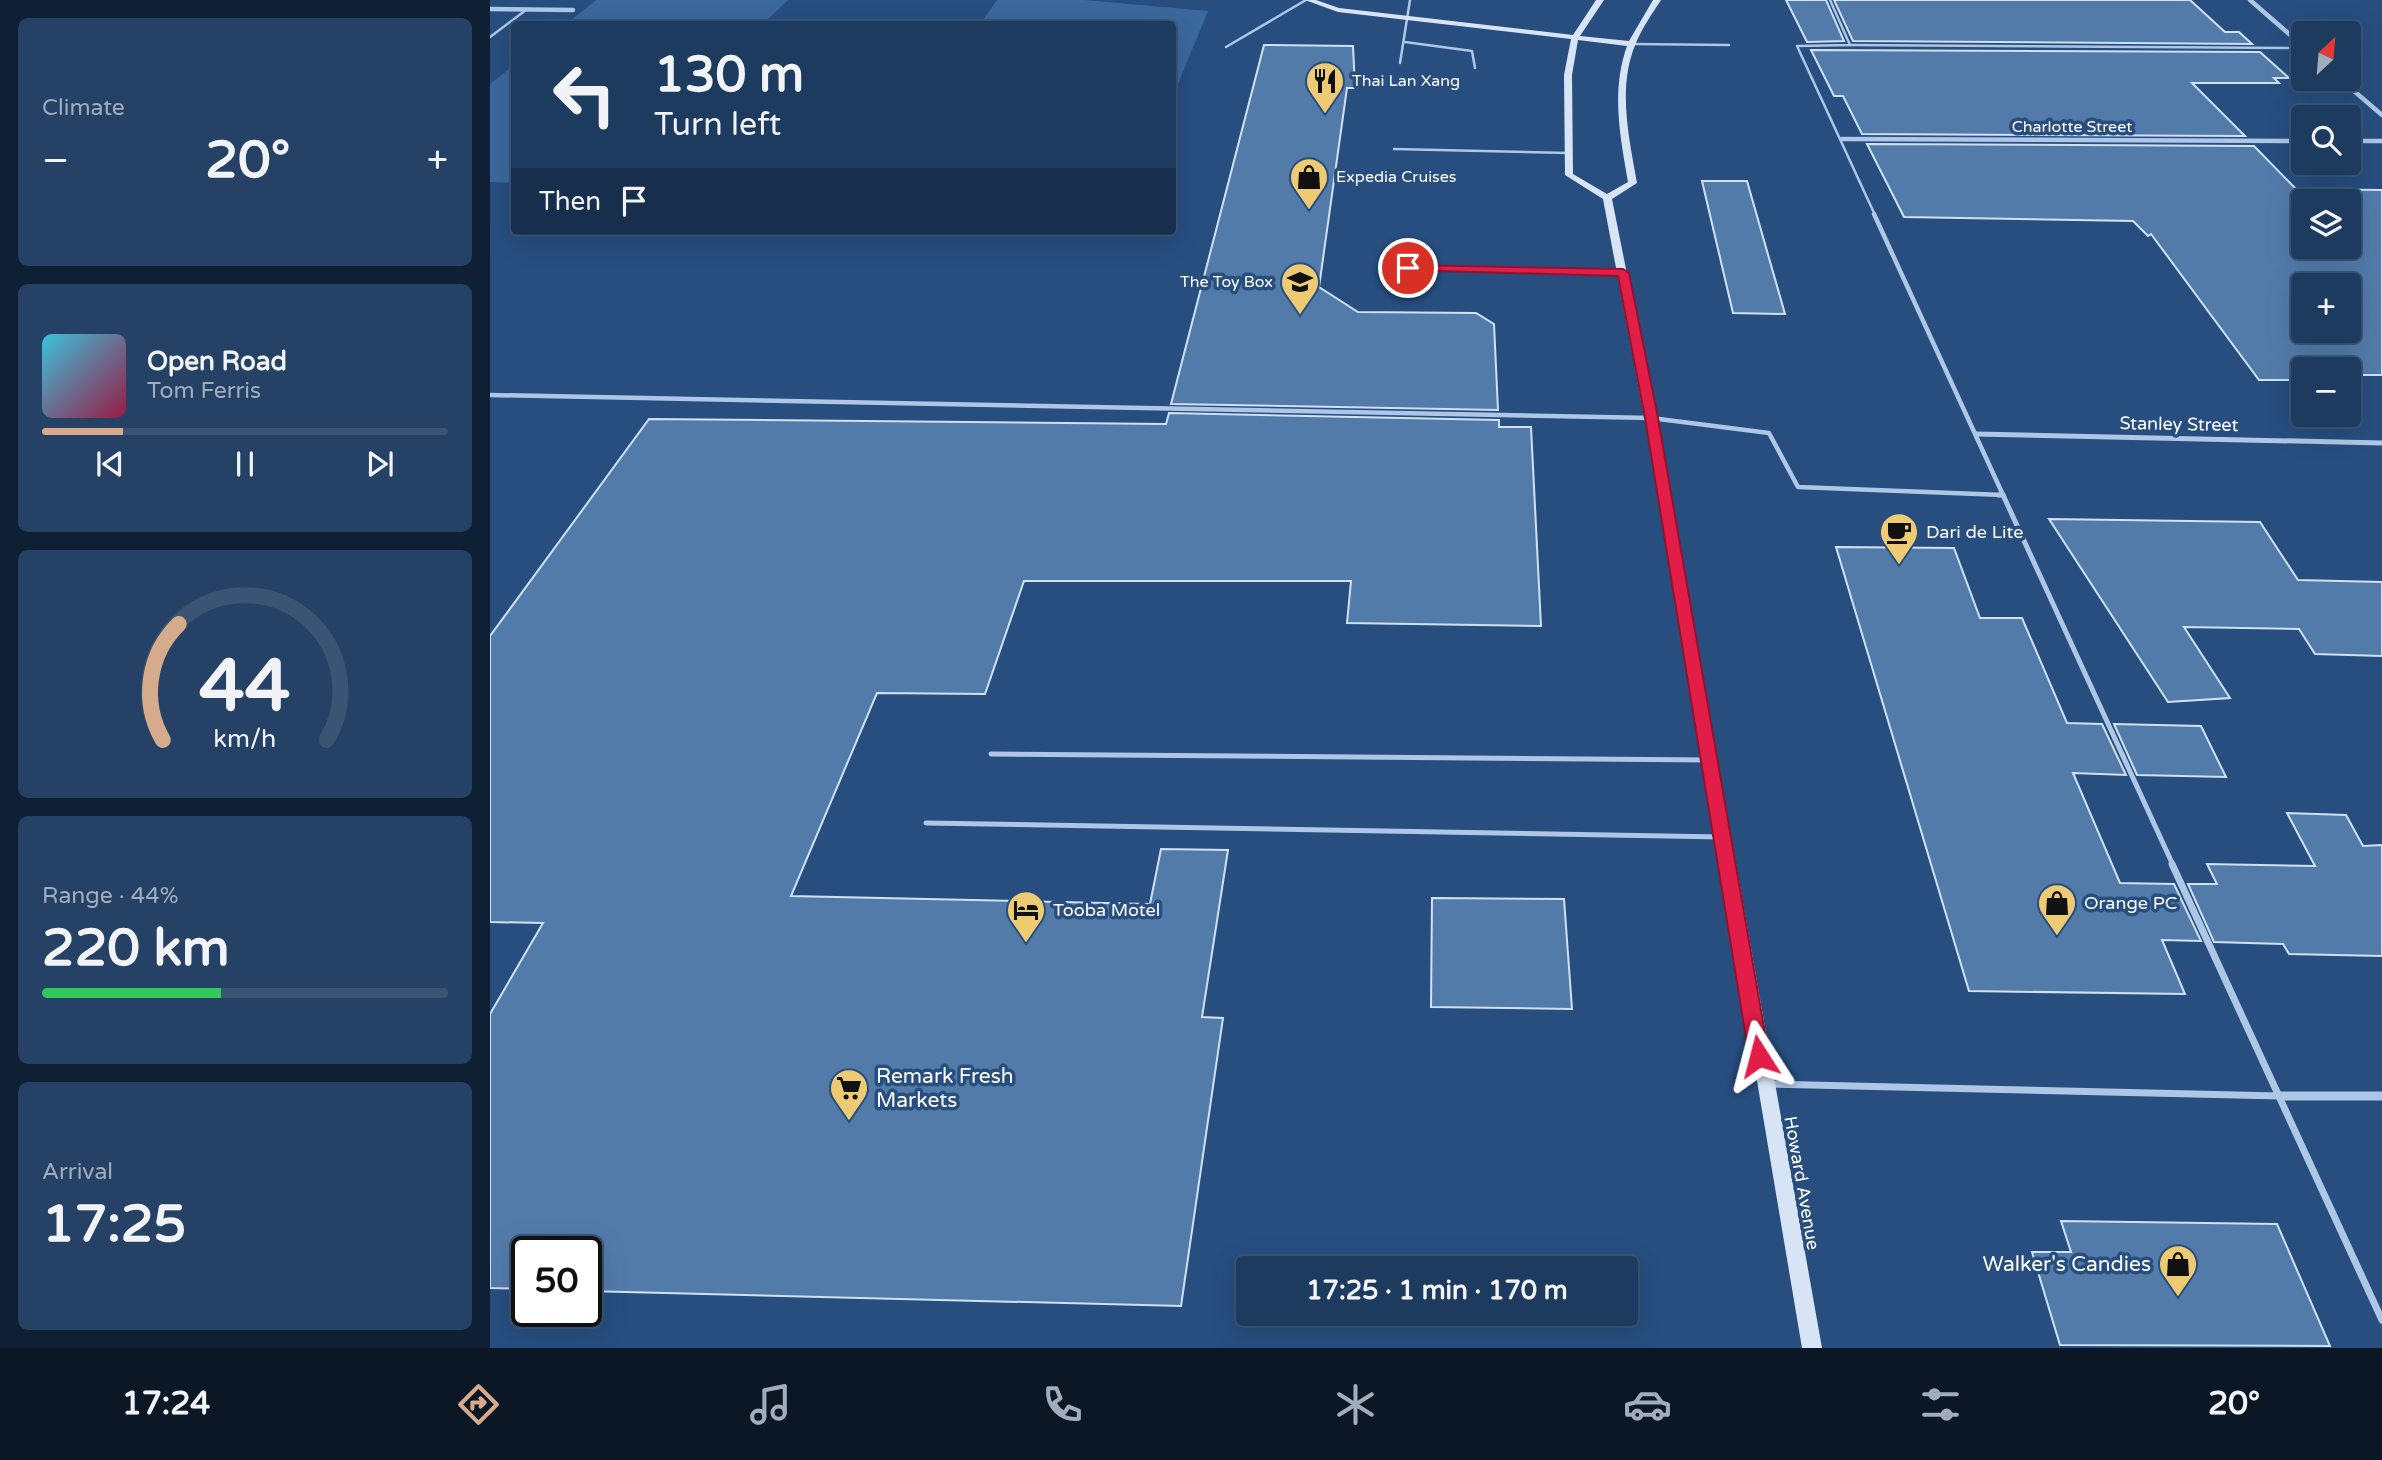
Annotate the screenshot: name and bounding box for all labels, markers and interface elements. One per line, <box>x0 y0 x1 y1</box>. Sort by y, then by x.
north arrow <box>2291 21 2361 91</box>
map controls <box>2291 21 2361 427</box>
text: 130 m <box>654 46 804 105</box>
icon: left <box>539 49 630 140</box>
restaurant icon: Thai Lan Xang <box>1304 60 1346 115</box>
place label: Thai Lan Xang <box>1352 71 1460 91</box>
text: Climate <box>42 94 125 122</box>
button: search <box>2291 105 2361 175</box>
text: Turn left <box>654 106 781 144</box>
street label: Charlotte Street <box>2012 117 2132 137</box>
text: 20° <box>205 129 290 192</box>
text: − <box>42 138 69 184</box>
text: + <box>427 138 448 184</box>
shop icon: Expedia Cruises <box>1288 156 1330 211</box>
place label: Expedia Cruises <box>1336 167 1457 187</box>
icon: arrive <box>615 182 653 220</box>
text: Then <box>539 186 601 217</box>
button: layers <box>2291 189 2361 259</box>
pin <box>1378 238 1438 298</box>
icon: arrive <box>1389 249 1427 287</box>
school or university icon: The Toy Box <box>1279 261 1321 316</box>
place label: The Toy Box <box>1180 272 1273 292</box>
button: + <box>2291 273 2361 343</box>
text: Open Road <box>147 346 287 377</box>
button: − <box>2291 357 2361 427</box>
text: Tom Ferris <box>147 377 261 405</box>
street label: Stanley Street <box>2119 412 2239 436</box>
icon: previous <box>91 445 129 483</box>
icon: pause <box>226 445 264 483</box>
icon: next <box>361 445 399 483</box>
cafe icon: Dari de Lite <box>1878 511 1920 566</box>
place label: Dari de Lite <box>1926 521 2024 543</box>
text: 44 <box>199 643 291 731</box>
text: km/h <box>214 724 276 754</box>
text: Range · 44% <box>42 882 178 910</box>
shop icon: Orange PC <box>2036 882 2078 937</box>
hotel icon: Tooba Motel <box>1005 889 1047 944</box>
place label: Orange PC <box>2084 892 2177 914</box>
place label: Tooba Motel <box>1053 899 1160 921</box>
text: 220 km <box>42 917 230 980</box>
position arrow <box>1722 1019 1796 1093</box>
place label: Remark Fresh Markets <box>876 1064 1014 1113</box>
supermarket icon: Remark Fresh Markets <box>828 1067 870 1122</box>
street label: Howard Avenue <box>1779 1114 1825 1252</box>
text: Arrival <box>42 1158 113 1186</box>
text: 17:25 <box>42 1193 186 1256</box>
speed limit sign: 50 <box>511 1236 602 1327</box>
shop icon: Walker's Candies <box>2157 1243 2199 1298</box>
place label: Walker's Candies <box>1983 1252 2151 1277</box>
text: 17:25 · 1 min · 170 m <box>1306 1275 1568 1306</box>
icon: directions <box>454 1380 503 1429</box>
icon: music <box>746 1380 795 1429</box>
icon: phone <box>1038 1380 1087 1429</box>
icon: climate <box>1331 1380 1380 1429</box>
icon: car <box>1623 1380 1672 1429</box>
icon: filters <box>1916 1380 1965 1429</box>
text: 17:24 <box>122 1385 210 1423</box>
text: 20° <box>2208 1385 2260 1423</box>

